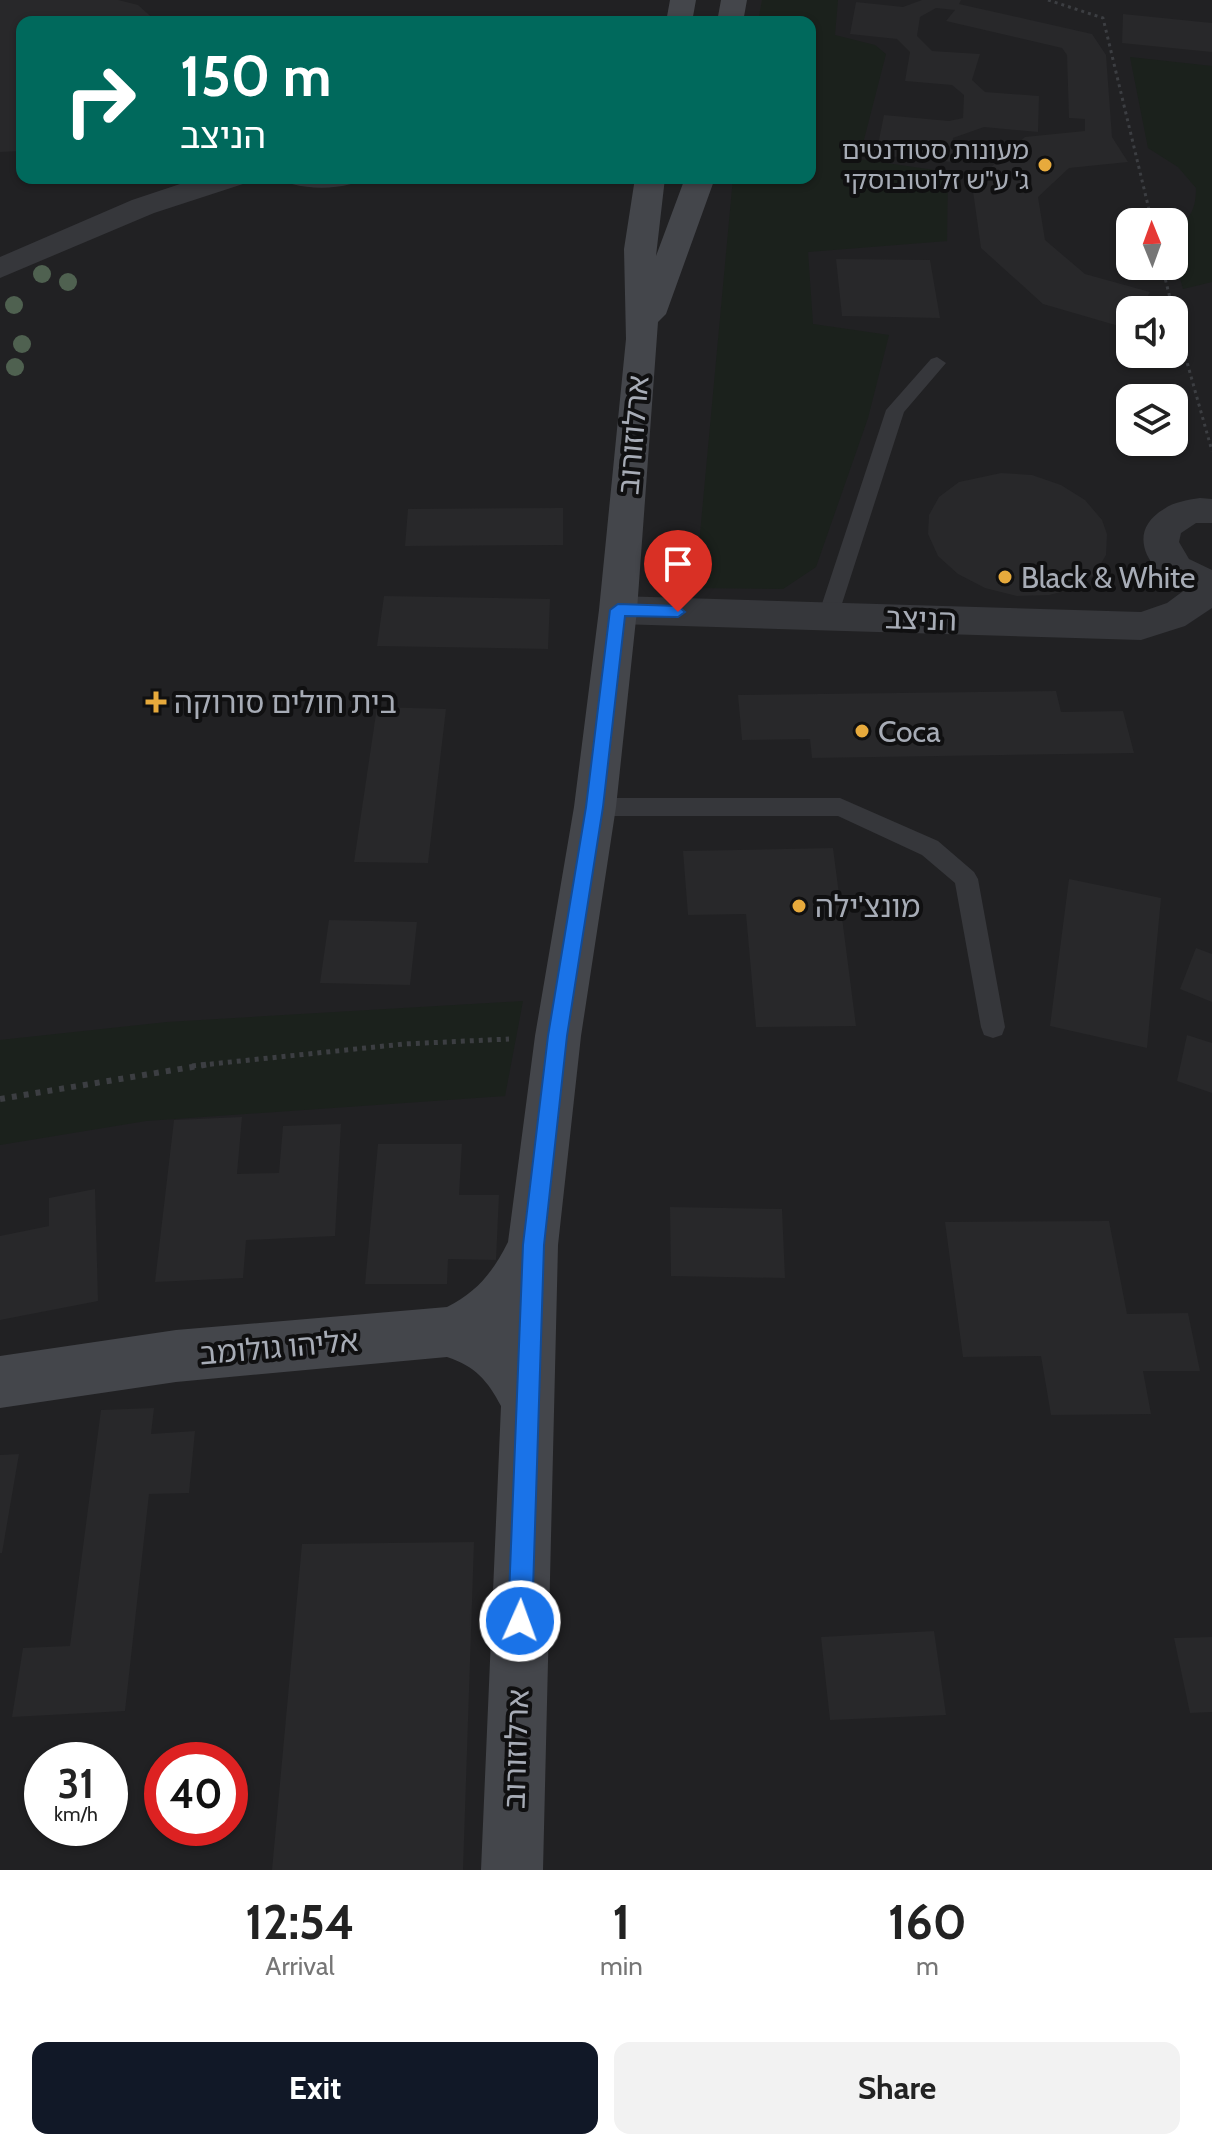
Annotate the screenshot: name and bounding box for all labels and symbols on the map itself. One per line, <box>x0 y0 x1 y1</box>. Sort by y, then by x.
place label: מעונות סטודנטים ג' ע"ש זלוטובוסקי <box>842 134 1029 196</box>
marker: מעונות סטודנטים ג' ע"ש זלוטובוסקי <box>1036 156 1054 174</box>
north arrow <box>1116 208 1188 280</box>
street label: ארלוזורוב <box>609 374 657 496</box>
pin <box>644 530 712 612</box>
place label: Black & White <box>1021 559 1195 596</box>
marker: Black & White <box>996 568 1014 586</box>
street label: הניצב <box>885 599 957 639</box>
place label: בית חולים סורוקה <box>174 684 397 721</box>
marker: בית חולים סורוקה <box>145 691 167 713</box>
place label: Coca <box>878 713 941 750</box>
marker: Coca <box>853 722 871 740</box>
place label: מונצ'ילה <box>815 888 920 925</box>
marker: מונצ'ילה <box>790 897 808 915</box>
street label: אליהו גולומב <box>198 1322 360 1372</box>
position arrow <box>478 1579 562 1663</box>
street label: ארלוזורוב <box>495 1689 537 1809</box>
speed limit sign: 40 <box>144 1742 248 1846</box>

